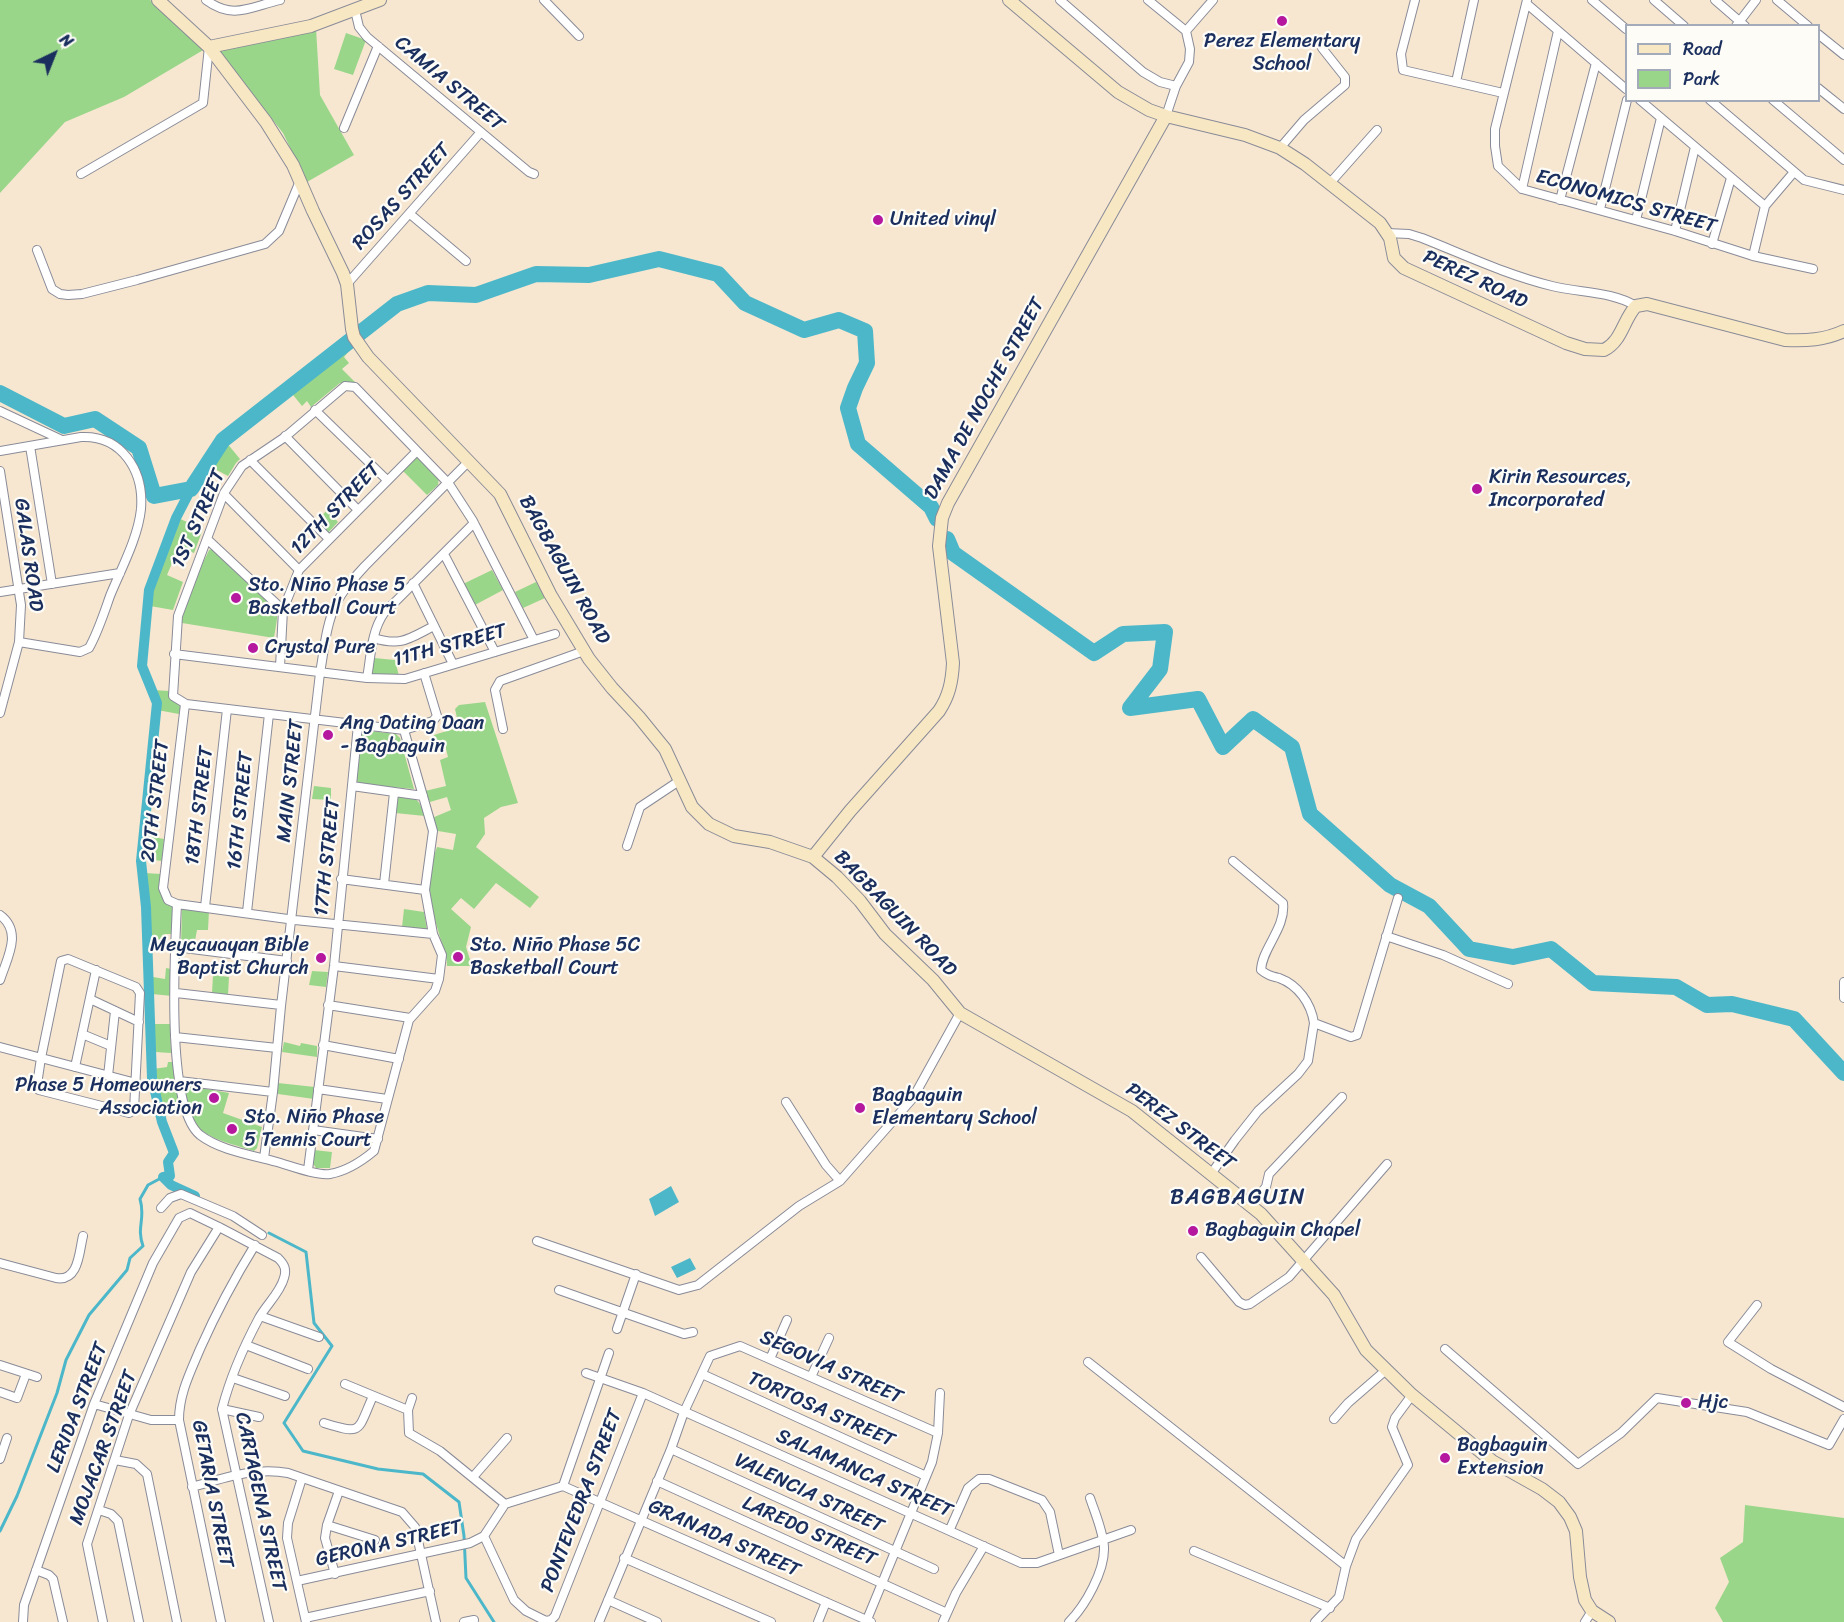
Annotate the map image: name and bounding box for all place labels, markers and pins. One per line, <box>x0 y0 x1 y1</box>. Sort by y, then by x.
marker: Perez Elementary School <box>1275 14 1289 28</box>
place label: Perez Elementary School <box>1204 30 1360 77</box>
place label: United vinyl <box>890 208 996 232</box>
marker: United vinyl <box>871 213 885 227</box>
place label: Kirin Resources, Incorporated <box>1489 466 1632 513</box>
marker: Kirin Resources, Incorporated <box>1470 482 1484 496</box>
place label: Sto. Niño Phase 5 Basketball Court <box>248 574 406 621</box>
marker: Sto. Niño Phase 5 Basketball Court <box>229 591 243 605</box>
place label: Crystal Pure <box>265 636 375 660</box>
marker: Crystal Pure <box>246 641 260 655</box>
place label: Ang Dating Daan - Bagbaguin <box>340 712 484 759</box>
marker: Ang Dating Daan - Bagbaguin <box>321 728 335 742</box>
place label: Meycauayan Bible Baptist Church <box>150 934 309 981</box>
place label: Sto. Niño Phase 5C Basketball Court <box>470 934 640 981</box>
marker: Sto. Niño Phase 5C Basketball Court <box>451 950 465 964</box>
marker: Meycauayan Bible Baptist Church <box>314 951 328 965</box>
place label: Phase 5 Homeowners Association <box>15 1074 202 1121</box>
place label: Bagbaguin Elementary School <box>872 1084 1037 1131</box>
marker: Phase 5 Homeowners Association <box>207 1091 221 1105</box>
marker: Bagbaguin Elementary School <box>853 1101 867 1115</box>
place label: Sto. Niño Phase 5 Tennis Court <box>244 1106 384 1153</box>
marker: Sto. Niño Phase 5 Tennis Court <box>225 1122 239 1136</box>
place label: Bagbaguin Chapel <box>1205 1219 1360 1243</box>
marker: Bagbaguin Chapel <box>1186 1224 1200 1238</box>
place label: Hjc <box>1698 1391 1729 1415</box>
marker: Hjc <box>1679 1396 1693 1410</box>
place label: Bagbaguin Extension <box>1457 1434 1548 1481</box>
marker: Bagbaguin Extension <box>1438 1451 1452 1465</box>

